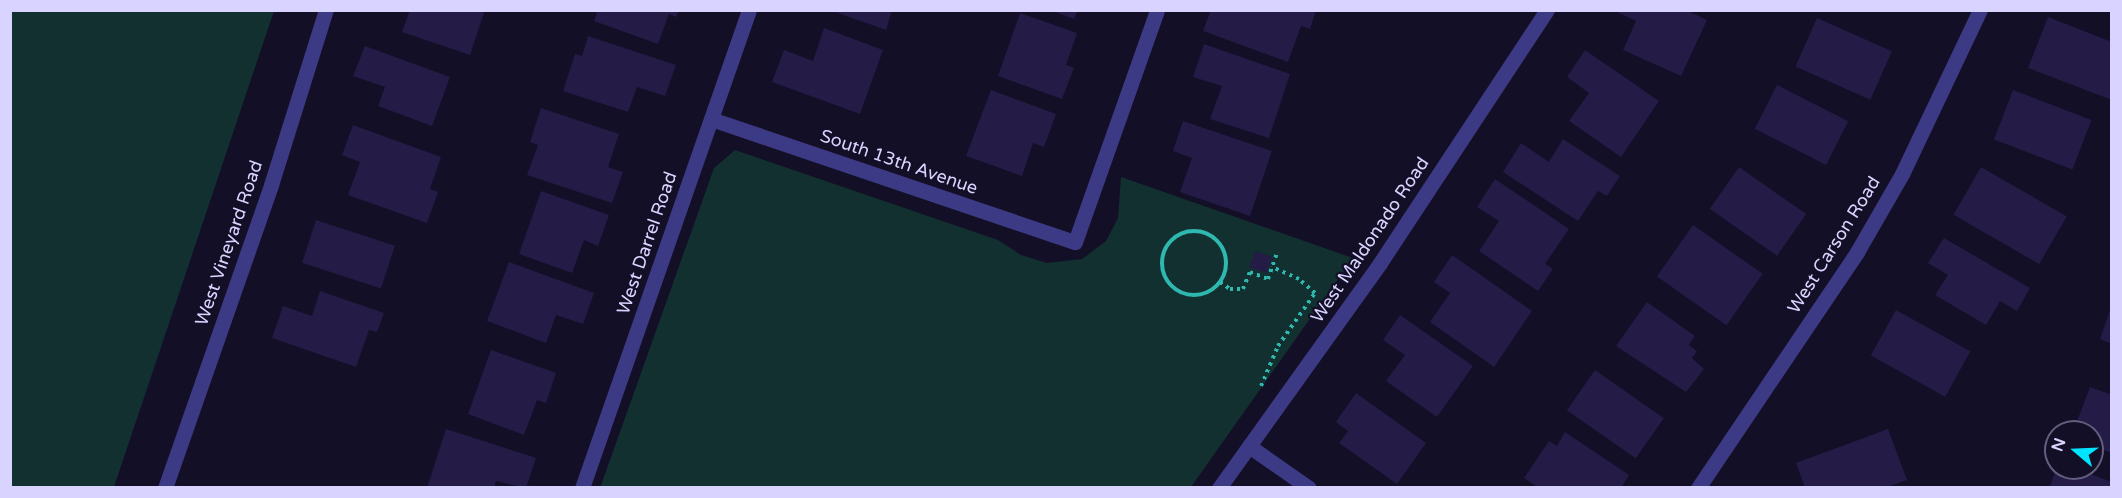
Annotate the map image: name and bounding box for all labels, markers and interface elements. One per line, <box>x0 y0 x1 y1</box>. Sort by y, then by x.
street label: South 13th Avenue <box>817 125 981 199</box>
street label: West Maldonado Road <box>1306 153 1434 327</box>
street label: West Vineyard Road <box>191 158 267 328</box>
street label: West Darrel Road <box>612 169 682 317</box>
street label: West Carson Road <box>1783 172 1885 318</box>
north arrow <box>2044 420 2104 480</box>
text: N <box>2047 435 2070 454</box>

